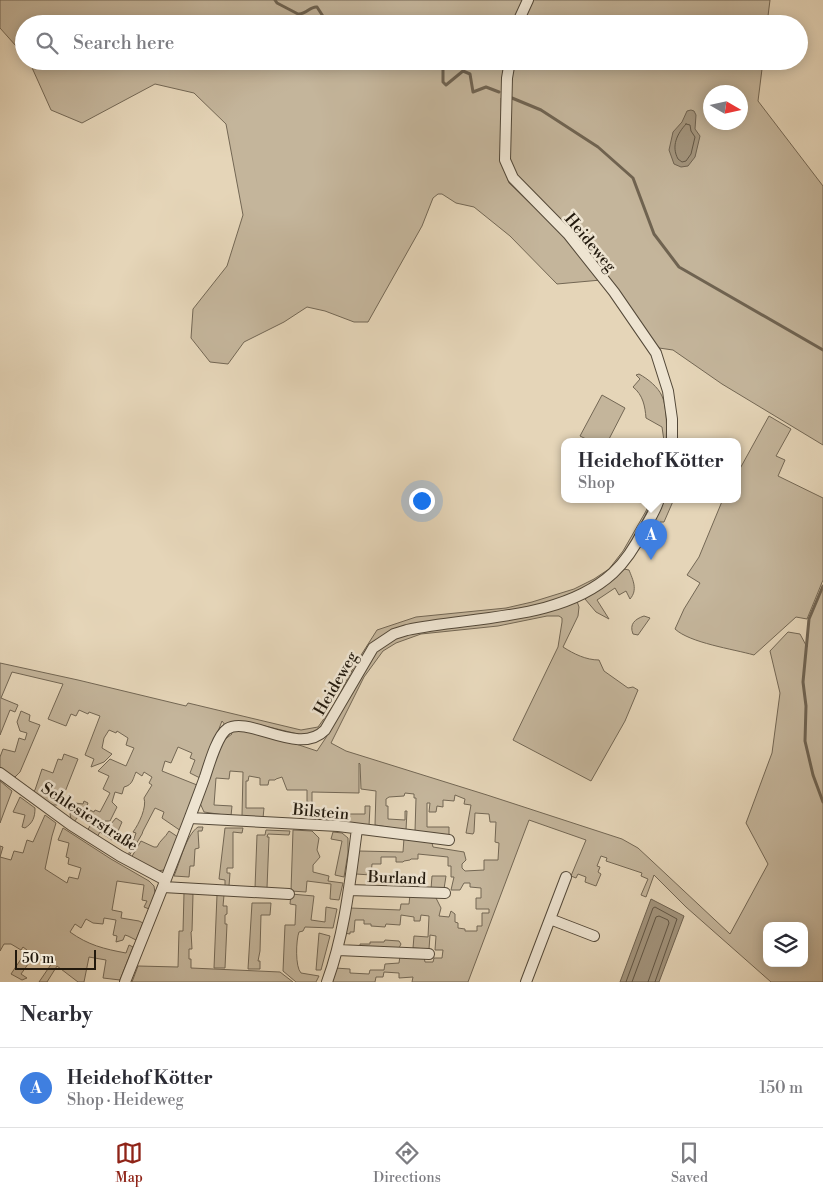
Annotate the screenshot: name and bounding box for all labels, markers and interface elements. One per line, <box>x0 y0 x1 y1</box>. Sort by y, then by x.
search box <box>15 15 808 70</box>
icon: search <box>33 29 61 57</box>
text: Search here <box>73 31 174 55</box>
north arrow <box>703 85 748 130</box>
street label: Heideweg <box>560 209 621 277</box>
popup <box>561 438 741 503</box>
text: Heidehof Kötter <box>578 449 724 473</box>
text: Shop <box>578 473 615 493</box>
your location <box>409 488 435 514</box>
pin: A <box>635 519 667 560</box>
street label: Heideweg <box>310 647 363 719</box>
street label: Schlesierstraße <box>37 778 142 856</box>
street label: Bilstein <box>291 799 351 824</box>
street label: Burland <box>366 867 427 889</box>
map controls <box>763 922 808 967</box>
button: layers <box>763 922 808 967</box>
scale bar <box>15 947 96 970</box>
text: 50 m <box>22 950 54 968</box>
text: Nearby <box>20 1002 93 1028</box>
text: Heidehof Kötter <box>67 1066 213 1090</box>
text: A <box>30 1078 42 1098</box>
text: 150 m <box>759 1078 803 1098</box>
text: Shop · Heideweg <box>67 1090 184 1110</box>
tab: Map <box>115 1139 143 1187</box>
tab: Directions <box>373 1139 441 1187</box>
tab: Saved <box>671 1139 708 1187</box>

